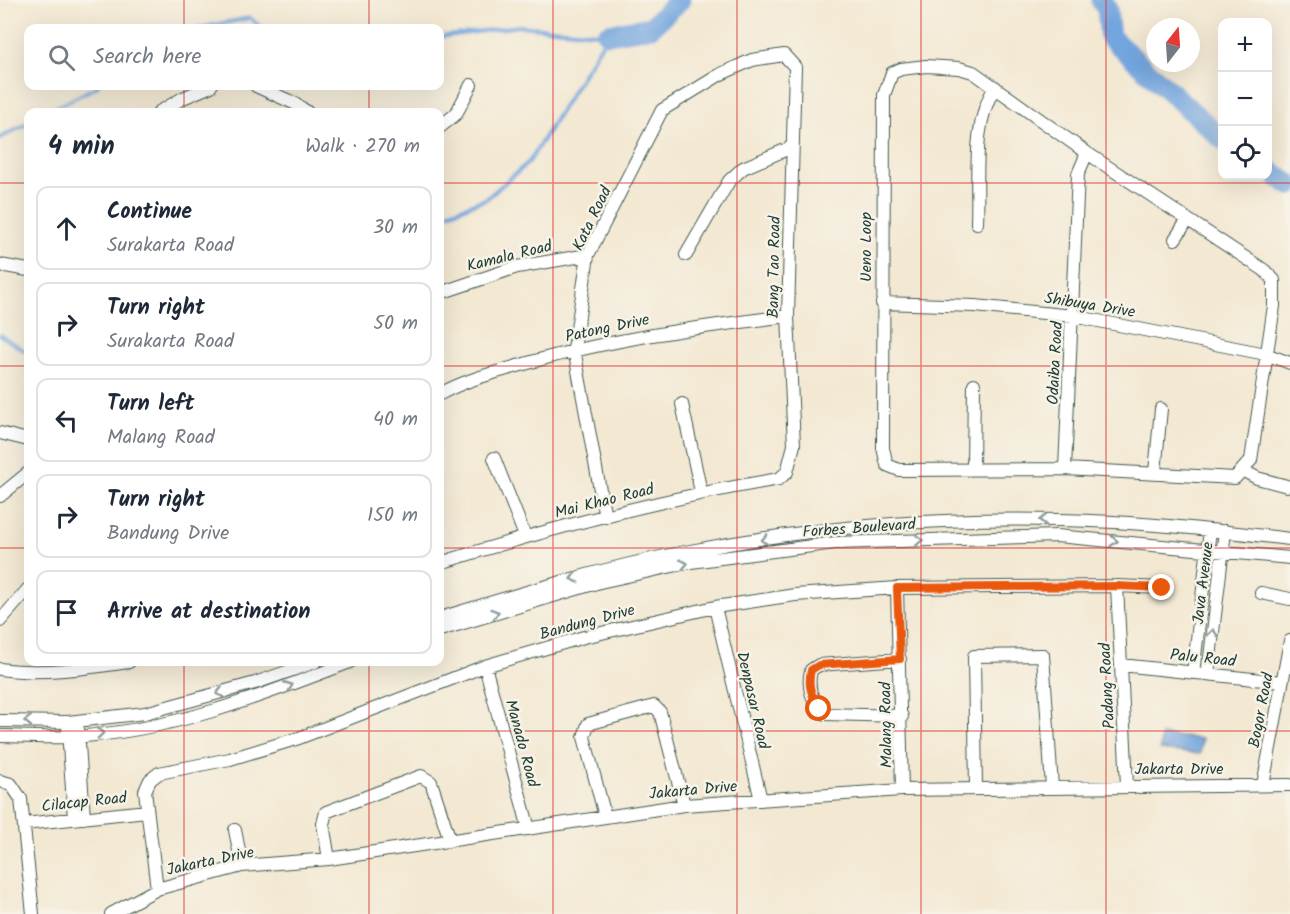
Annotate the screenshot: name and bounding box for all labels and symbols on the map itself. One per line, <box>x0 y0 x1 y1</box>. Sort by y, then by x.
north arrow <box>1146 18 1200 72</box>
street label: Kata Road <box>566 181 619 255</box>
street label: Ueno Loop <box>854 212 879 282</box>
street label: Bang Tao Road <box>761 215 788 318</box>
street label: Kamala Road <box>464 234 556 279</box>
street label: Shibuya Drive <box>1042 286 1137 325</box>
street label: Patong Drive <box>563 307 652 350</box>
street label: Odaiba Road <box>1041 320 1070 405</box>
street label: Mai Khao Road <box>552 477 658 526</box>
street label: Forbes Boulevard <box>802 512 918 545</box>
one-way arrow <box>1039 514 1048 526</box>
one-way arrow <box>915 533 924 546</box>
one-way arrow <box>761 534 770 546</box>
one-way arrow <box>1110 534 1119 547</box>
street label: Java Avenue <box>1186 541 1221 626</box>
one-way arrow <box>679 558 689 571</box>
one-way arrow <box>570 571 580 583</box>
route end <box>1148 574 1174 600</box>
street label: Bandung Drive <box>537 598 638 647</box>
one-way arrow <box>489 608 500 620</box>
one-way arrow <box>1206 628 1219 637</box>
street label: Padang Road <box>1093 641 1122 730</box>
street label: Palu Road <box>1169 643 1238 674</box>
street label: Denpasar Road <box>729 649 776 753</box>
street label: Bogor Road <box>1242 670 1281 750</box>
one-way arrow <box>282 681 293 693</box>
street label: Malang Road <box>873 681 900 768</box>
one-way arrow <box>215 685 225 698</box>
route start <box>805 695 831 721</box>
street label: Manado Road <box>498 697 546 791</box>
one-way arrow <box>23 715 32 728</box>
one-way arrow <box>96 728 105 740</box>
street label: Jakarta Drive <box>1135 757 1223 782</box>
street label: Jakarta Drive <box>648 774 738 807</box>
street label: Cilacap Road <box>40 785 129 819</box>
street label: Jakarta Drive <box>164 840 256 883</box>

